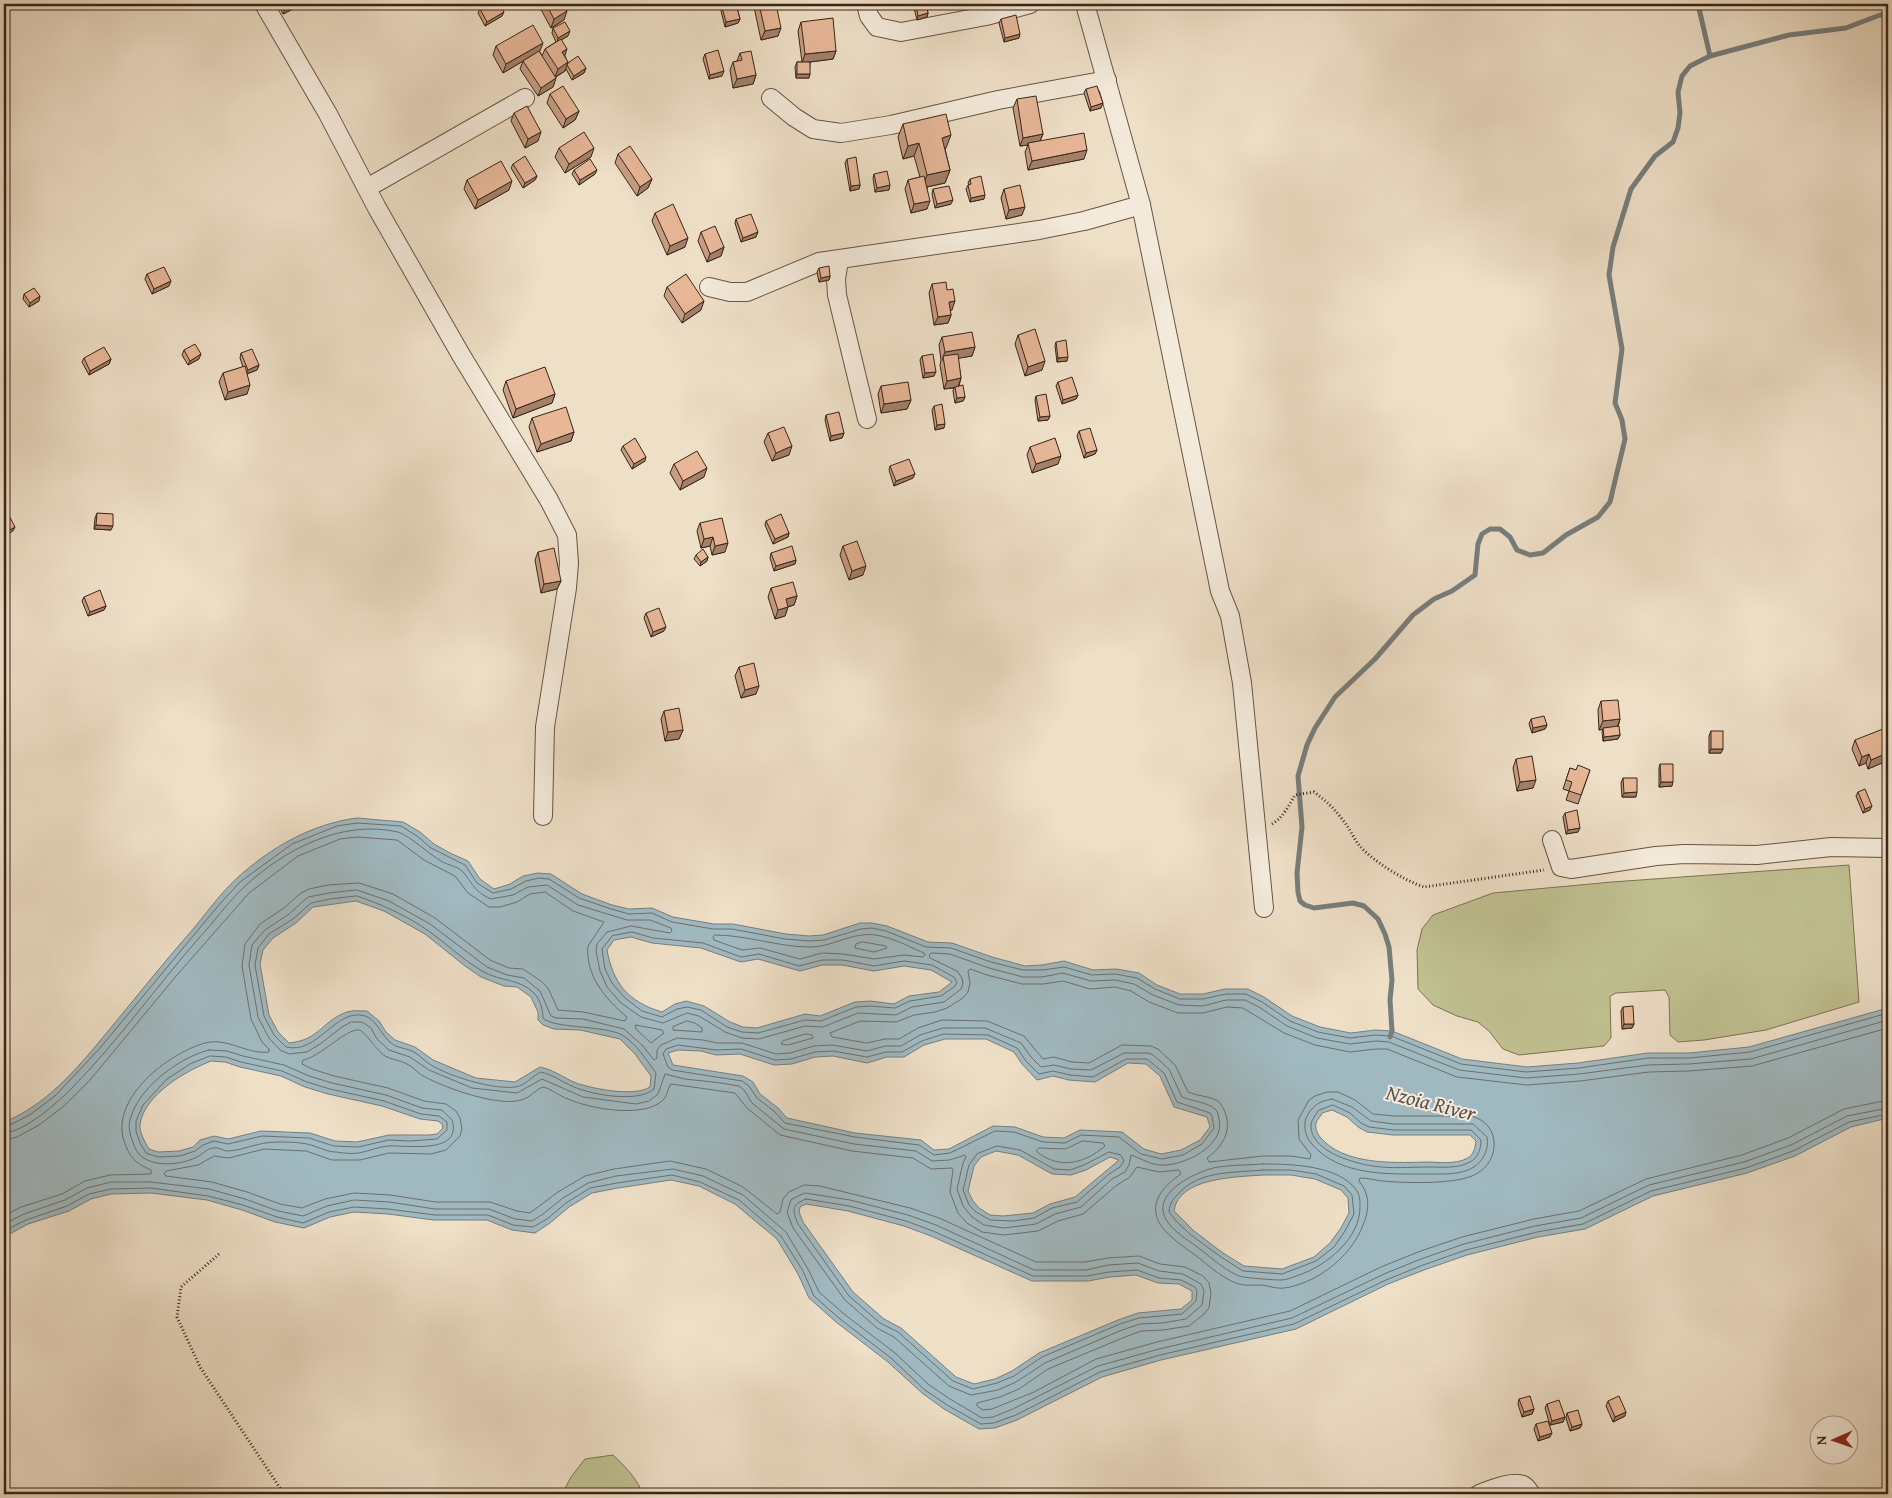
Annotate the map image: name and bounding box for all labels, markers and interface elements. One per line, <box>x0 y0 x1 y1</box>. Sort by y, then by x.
water label: Nzoia River <box>1382 1076 1480 1129</box>
north arrow <box>1810 1416 1860 1466</box>
text: N <box>1811 1435 1831 1445</box>

